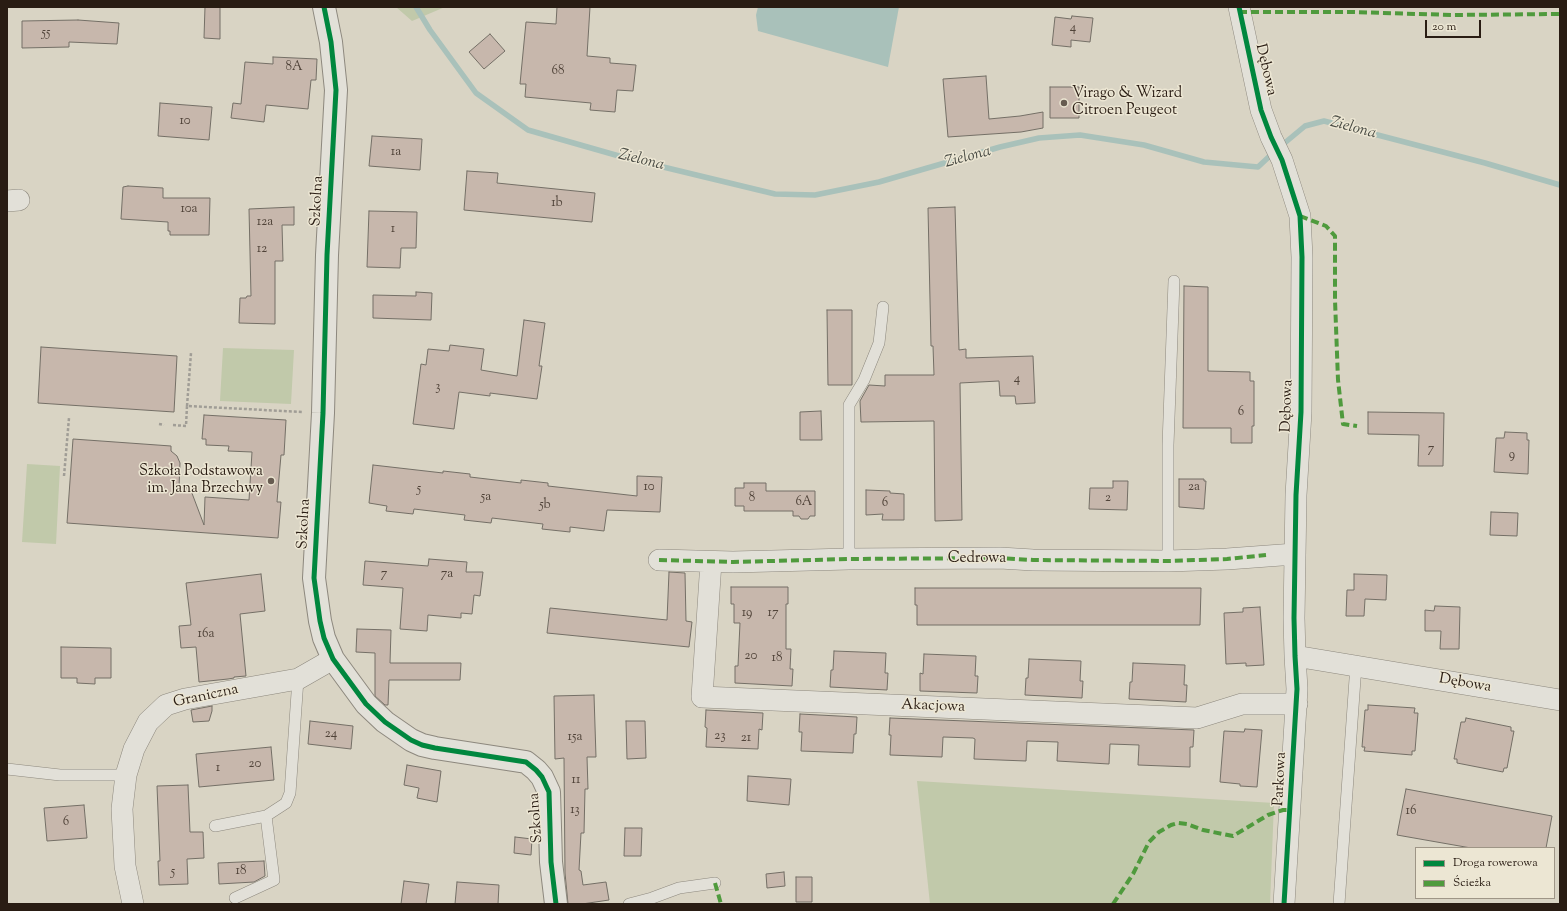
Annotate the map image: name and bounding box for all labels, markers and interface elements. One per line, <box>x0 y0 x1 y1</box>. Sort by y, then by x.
scale bar <box>1427 12 1483 38</box>
text: 20 m <box>1432 18 1456 36</box>
house number: 4 <box>1070 21 1076 37</box>
house number: 55 <box>41 26 51 42</box>
street label: Dębowa <box>1250 42 1280 98</box>
house number: 8A <box>286 60 302 76</box>
house number: 68 <box>552 64 564 80</box>
place label: Virago & Wizard Citroen Peugeot <box>1072 85 1182 120</box>
marker: Virago & Wizard Citroen Peugeot <box>1059 98 1069 108</box>
house number: 10 <box>179 114 191 130</box>
water label: Zielona <box>1328 114 1378 144</box>
water label: Zielona <box>943 143 993 173</box>
house number: 1a <box>391 145 401 161</box>
water label: Zielona <box>616 146 666 176</box>
street label: Szkolna <box>308 175 328 227</box>
house number: 1b <box>551 196 563 212</box>
house number: 10a <box>180 202 198 218</box>
house number: 12a <box>257 215 273 231</box>
house number: 1 <box>391 222 395 238</box>
house number: 12 <box>257 242 267 258</box>
house number: 4 <box>1014 372 1020 388</box>
street label: Dębowa <box>1278 379 1298 433</box>
house number: 3 <box>435 380 441 396</box>
house number: 6 <box>1238 405 1244 421</box>
house number: 7 <box>1428 442 1434 458</box>
house number: 9 <box>1509 448 1515 464</box>
place label: Szkoła Podstawowa im. Jana Brzechwy <box>139 463 263 498</box>
marker: Szkoła Podstawowa im. Jana Brzechwy <box>266 476 276 486</box>
house number: 10 <box>643 480 655 496</box>
house number: 2a <box>1188 480 1200 496</box>
house number: 5 <box>417 482 421 498</box>
house number: 5a <box>481 490 491 506</box>
house number: 8 <box>749 491 755 507</box>
house number: 2 <box>1105 491 1111 507</box>
house number: 6A <box>796 495 812 511</box>
house number: 6 <box>882 496 888 512</box>
street label: Szkolna <box>295 498 315 550</box>
house number: 5b <box>539 498 551 514</box>
street label: Cedrowa <box>948 550 1006 568</box>
house number: 7 <box>381 567 387 583</box>
house number: 7a <box>441 567 453 583</box>
house number: 19 <box>742 606 752 622</box>
house number: 17 <box>768 606 778 622</box>
house number: 16a <box>198 627 214 643</box>
house number: 20 <box>745 649 757 665</box>
house number: 18 <box>772 651 782 667</box>
street label: Dębowa <box>1437 671 1493 697</box>
street label: Graniczna <box>172 681 240 713</box>
street label: Akacjowa <box>901 697 965 717</box>
house number: 24 <box>325 727 337 743</box>
house number: 23 <box>714 729 726 745</box>
house number: 15a <box>568 730 582 746</box>
house number: 21 <box>741 731 751 747</box>
street label: Parkowa <box>1271 751 1291 807</box>
house number: 20 <box>249 757 261 773</box>
house number: 1 <box>216 761 220 777</box>
house number: 11 <box>572 773 580 789</box>
street label: Szkolna <box>526 792 548 844</box>
house number: 13 <box>570 803 580 819</box>
house number: 16 <box>1406 804 1416 820</box>
house number: 6 <box>63 815 69 831</box>
legend <box>1415 847 1555 899</box>
text: Droga rowerowa <box>1453 854 1538 872</box>
house number: 18 <box>236 864 246 880</box>
house number: 5 <box>171 865 175 881</box>
text: Ścieżka <box>1453 874 1491 892</box>

